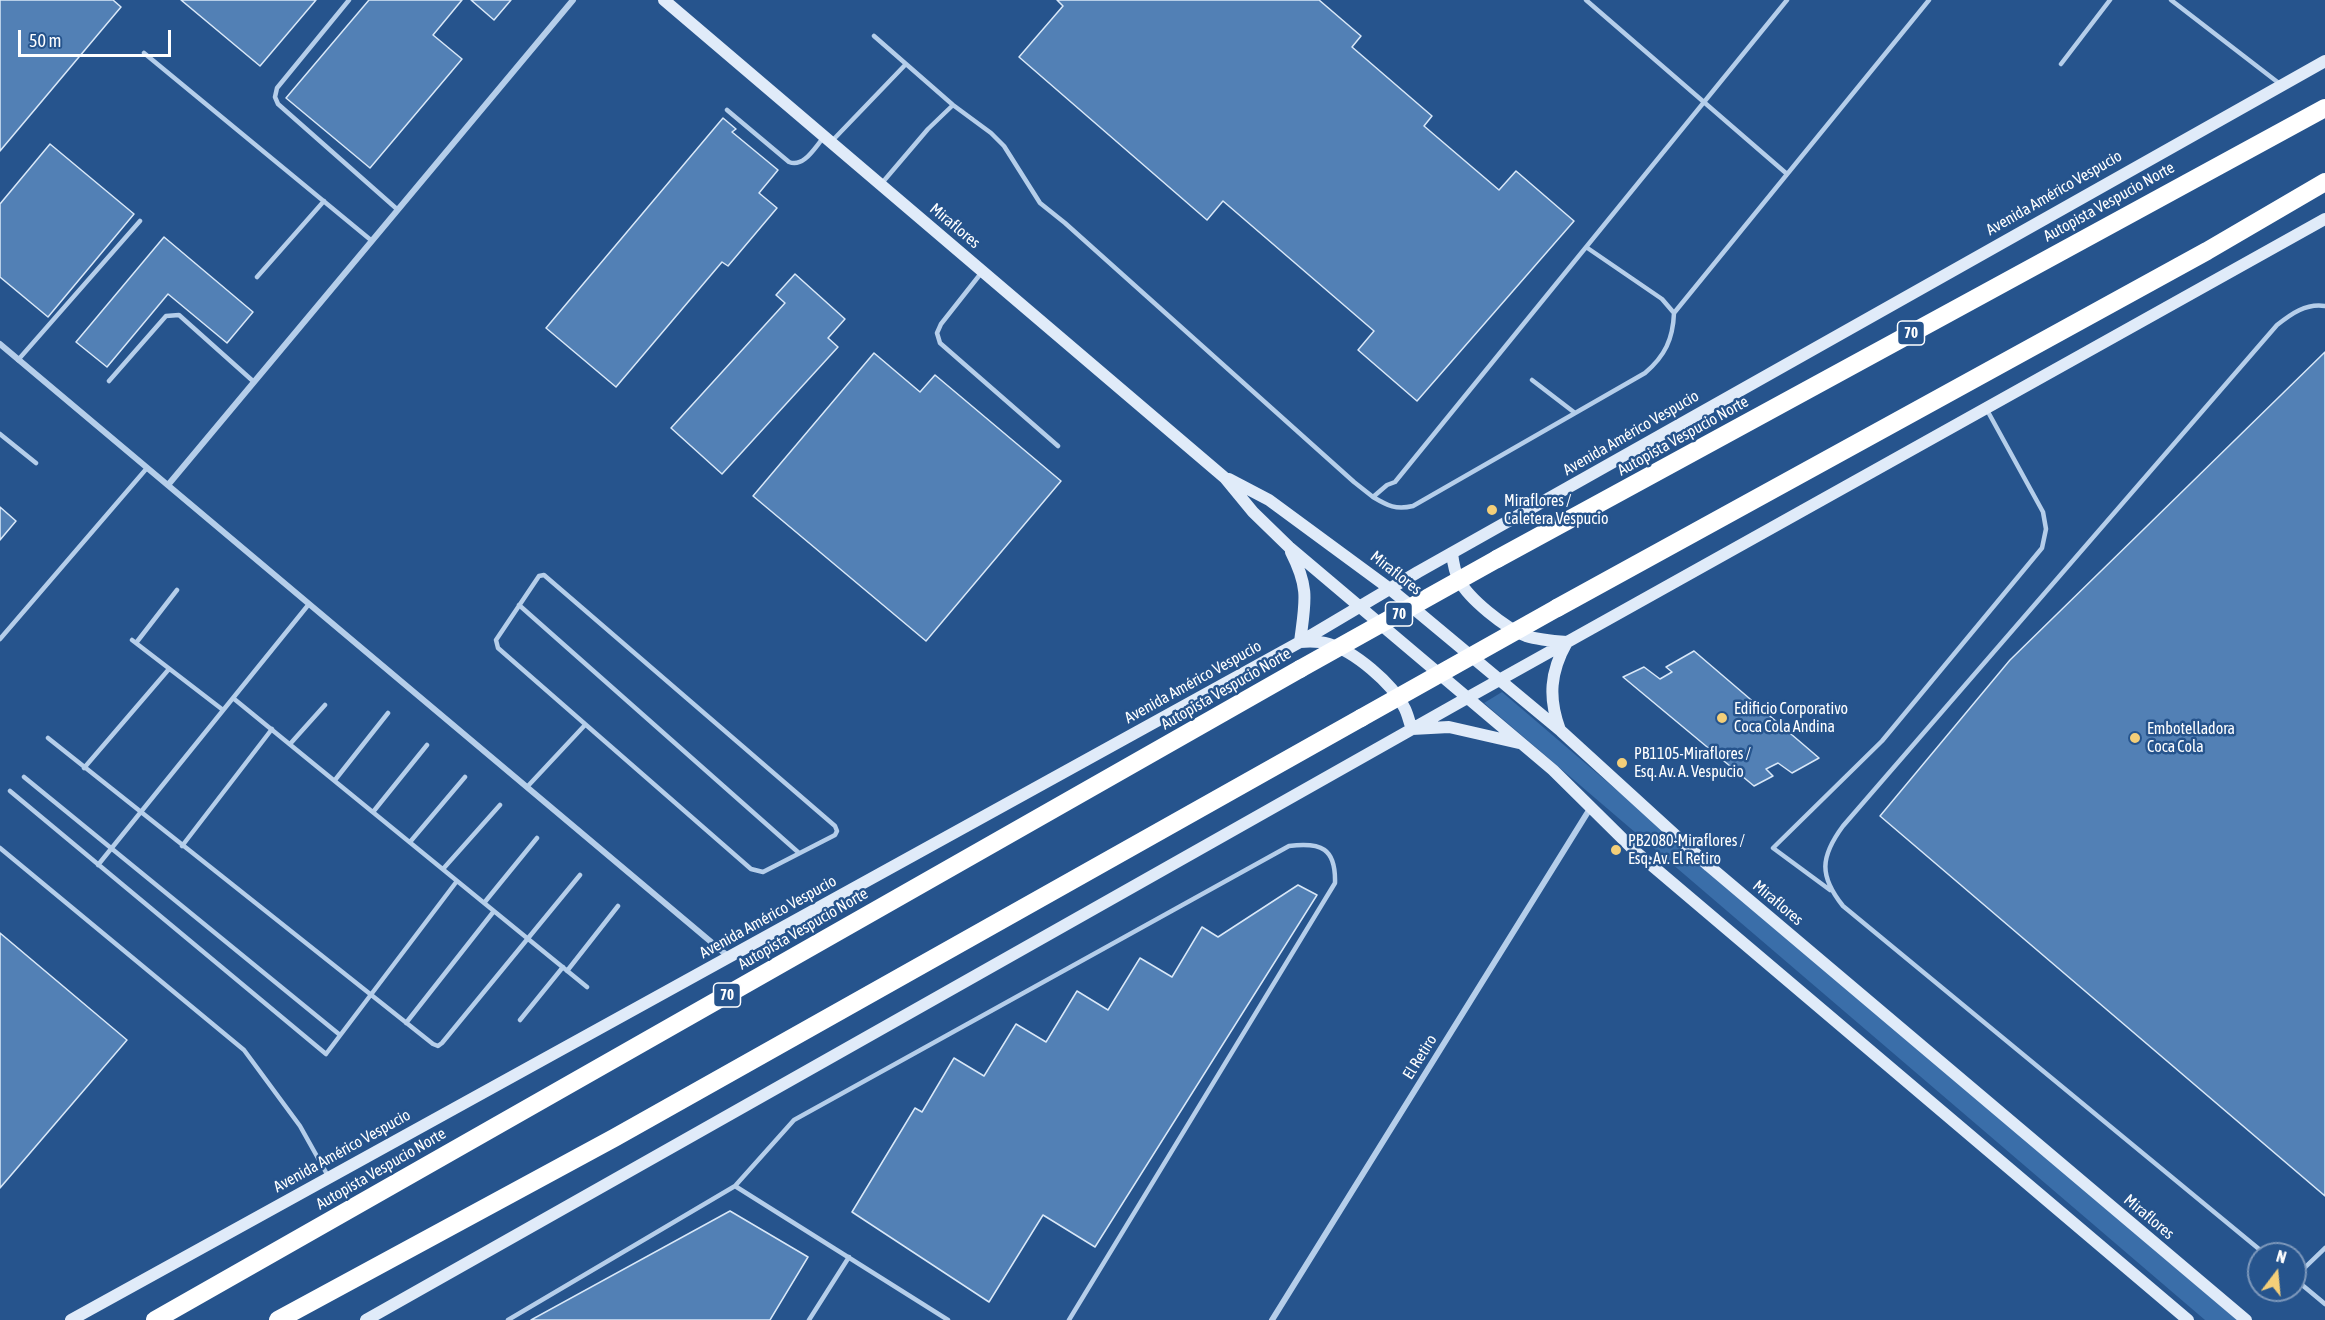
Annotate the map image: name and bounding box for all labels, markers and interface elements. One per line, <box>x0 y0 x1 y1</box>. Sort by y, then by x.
scale bar <box>21 18 174 56</box>
text: 50 m <box>29 30 61 51</box>
street label: Avenida Américo Vespucio <box>1983 146 2125 240</box>
street label: Autopista Vespucio Norte <box>2040 158 2178 246</box>
street label: Miraflores <box>926 199 984 253</box>
road number: 70 <box>1898 321 1924 345</box>
street label: Avenida Américo Vespucio <box>1560 386 1702 480</box>
street label: Autopista Vespucio Norte <box>1614 392 1752 480</box>
place label: Miraflores / Caletera Vespucio <box>1504 491 1608 529</box>
marker: Miraflores / Caletera Vespucio <box>1485 503 1499 517</box>
street label: Miraflores <box>1366 547 1426 599</box>
road number: 70 <box>1386 602 1412 626</box>
street label: Avenida Américo Vespucio <box>1121 636 1265 728</box>
street label: Autopista Vespucio Norte <box>1158 644 1294 734</box>
place label: Edificio Corporativo Coca Cola Andina <box>1734 699 1848 737</box>
marker: Edificio Corporativo Coca Cola Andina <box>1715 711 1729 725</box>
place label: Embotelladora Coca Cola <box>2147 719 2235 757</box>
marker: Embotelladora Coca Cola <box>2128 731 2142 745</box>
place label: PB1105-Miraflores / Esq. Av. A. Vespucio <box>1634 744 1751 782</box>
marker: PB1105-Miraflores / Esq. Av. A. Vespucio <box>1615 756 1629 770</box>
place label: PB2080-Miraflores / Esq. Av. El Retiro <box>1628 831 1745 869</box>
marker: PB2080-Miraflores / Esq. Av. El Retiro <box>1609 843 1623 857</box>
street label: Avenida Américo Vespucio <box>696 871 840 963</box>
street label: Miraflores <box>1749 876 1807 930</box>
street label: Autopista Vespucio Norte <box>735 884 871 974</box>
road number: 70 <box>714 983 740 1007</box>
street label: El Retiro <box>1399 1031 1441 1083</box>
street label: Avenida Américo Vespucio <box>270 1105 414 1197</box>
street label: Autopista Vespucio Norte <box>313 1124 449 1214</box>
street label: Miraflores <box>2120 1190 2178 1244</box>
north arrow <box>2247 1242 2307 1302</box>
text: N <box>2274 1247 2288 1267</box>

